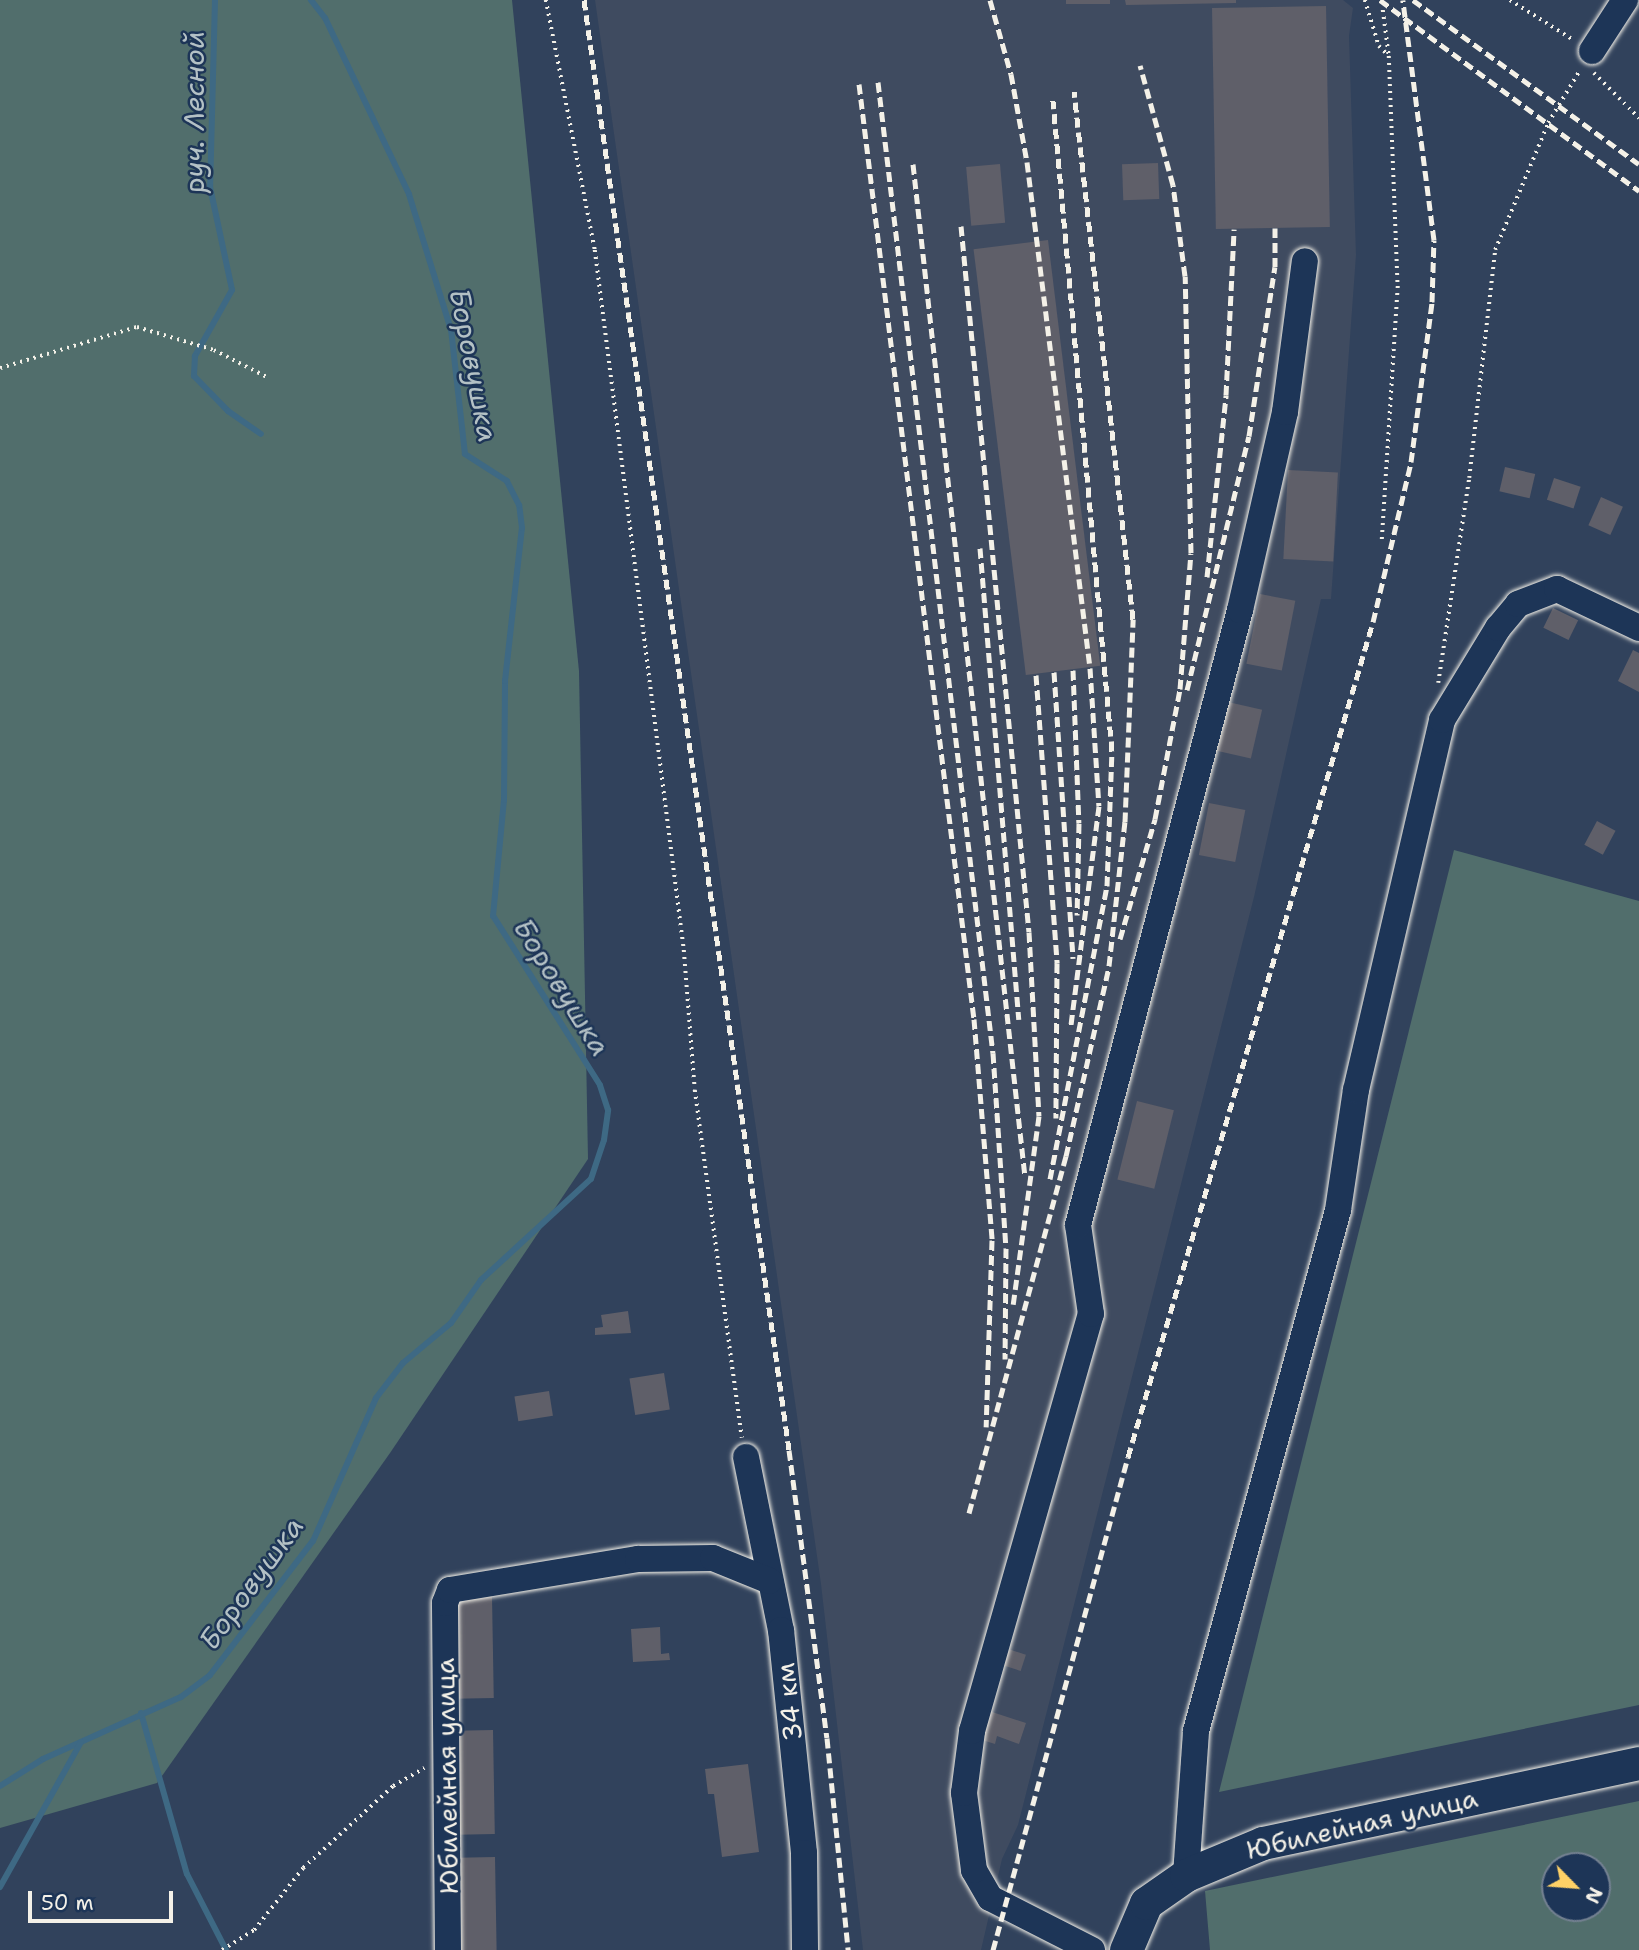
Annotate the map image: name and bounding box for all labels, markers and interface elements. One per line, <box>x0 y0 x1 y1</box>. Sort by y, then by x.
water label: руч. Лесной <box>177 31 211 193</box>
water label: Боровушка <box>443 285 505 445</box>
water label: Боровушка <box>506 912 618 1062</box>
water label: Боровушка <box>192 1510 310 1656</box>
street label: Юбилейная улица <box>429 1658 465 1894</box>
street label: 34 км <box>769 1661 809 1743</box>
street label: Юбилейная улица <box>1243 1782 1481 1866</box>
north arrow <box>1541 1852 1611 1922</box>
scale bar <box>32 1876 177 1920</box>
text: N <box>1579 1883 1608 1907</box>
text: 50 m <box>41 1889 94 1917</box>

